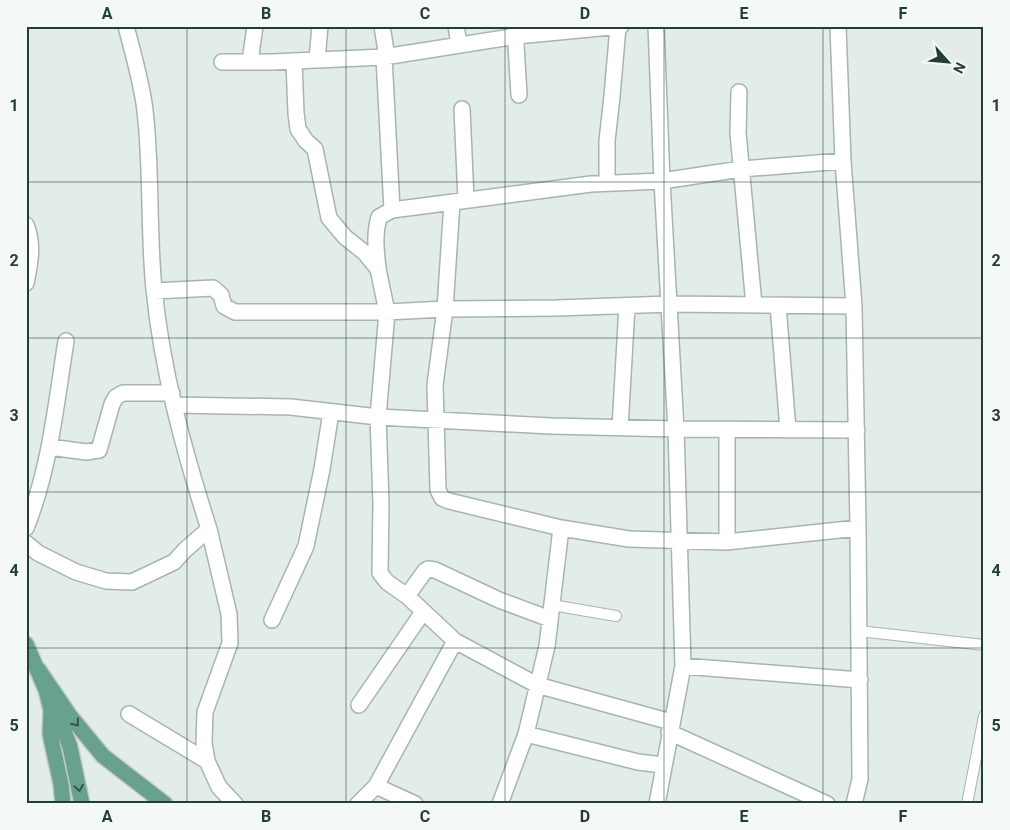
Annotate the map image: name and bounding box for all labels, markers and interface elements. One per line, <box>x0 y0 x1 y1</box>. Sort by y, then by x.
text: A <box>102 4 113 23</box>
text: B <box>261 4 271 23</box>
text: C <box>420 4 430 23</box>
text: D <box>580 4 590 23</box>
text: E <box>740 4 749 23</box>
text: F <box>899 4 908 23</box>
north arrow <box>922 38 972 88</box>
text: N <box>950 60 969 76</box>
text: 1 <box>9 96 19 115</box>
text: 1 <box>991 96 1001 115</box>
text: 2 <box>9 251 19 270</box>
text: 2 <box>991 251 1001 270</box>
text: 3 <box>9 406 19 425</box>
text: 3 <box>991 406 1001 425</box>
text: 4 <box>9 561 19 580</box>
text: 4 <box>991 561 1001 580</box>
text: 5 <box>9 716 19 735</box>
text: 5 <box>991 716 1001 735</box>
one-way arrow <box>70 717 78 726</box>
one-way arrow <box>73 783 83 792</box>
text: A <box>102 807 113 826</box>
text: B <box>261 807 271 826</box>
text: C <box>420 807 430 826</box>
text: D <box>580 807 590 826</box>
text: E <box>740 807 749 826</box>
text: F <box>899 807 908 826</box>

